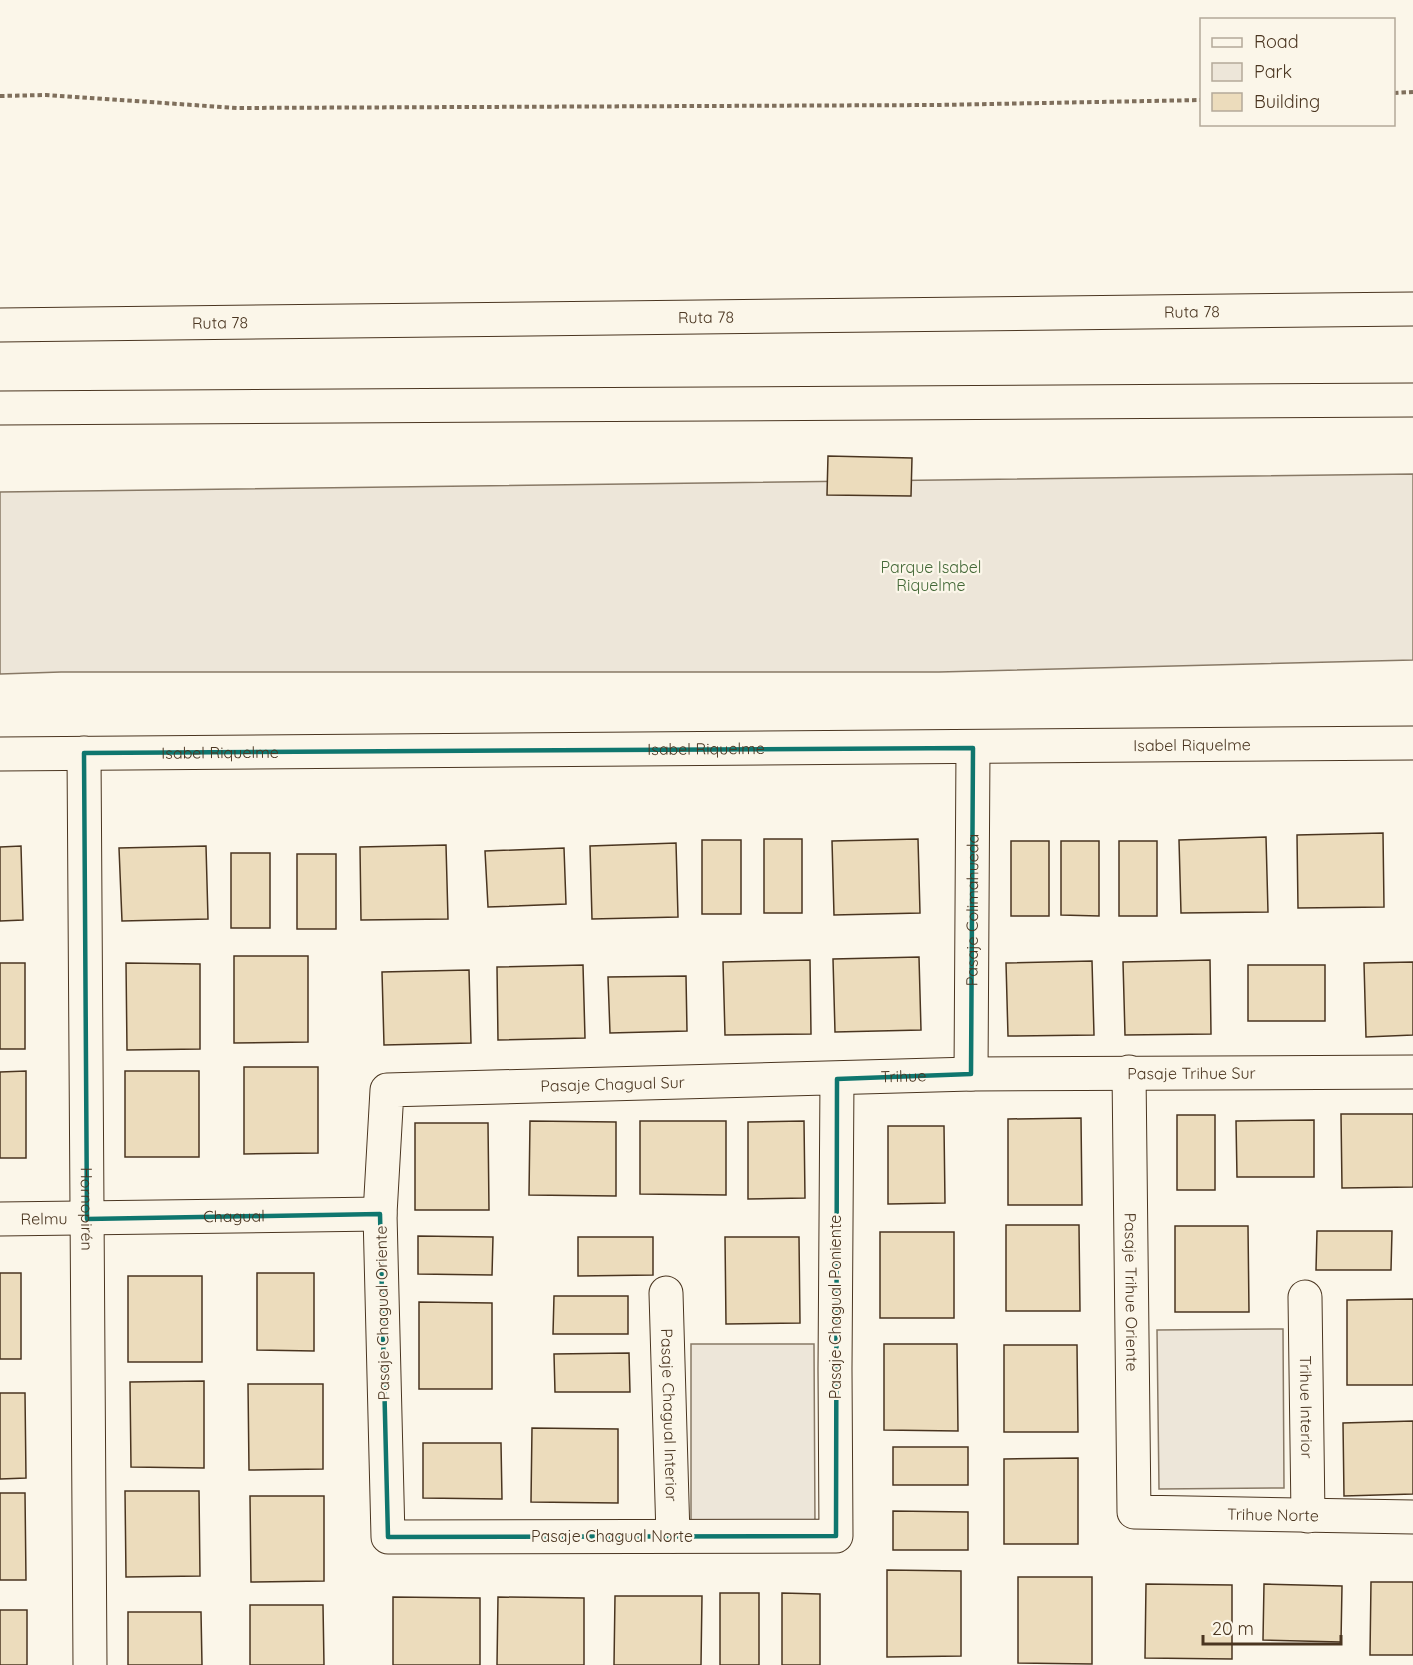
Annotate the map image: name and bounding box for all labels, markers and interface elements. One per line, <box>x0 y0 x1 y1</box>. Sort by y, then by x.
legend <box>1200 18 1395 126</box>
text: Road <box>1254 30 1299 53</box>
text: Park <box>1254 60 1292 83</box>
text: Building <box>1254 90 1320 113</box>
street label: Ruta 78 <box>1164 301 1220 322</box>
street label: Ruta 78 <box>678 307 734 327</box>
street label: Ruta 78 <box>192 312 248 333</box>
park label: Parque Isabel Riquelme <box>881 557 981 595</box>
street label: Isabel Riquelme <box>1133 734 1251 755</box>
street label: Isabel Riquelme <box>647 738 765 759</box>
street label: Isabel Riquelme <box>161 742 279 763</box>
street label: Pasaje Colimahueda <box>962 834 982 986</box>
street label: Pasaje Trihue Sur <box>1127 1063 1256 1083</box>
street label: Trihue <box>880 1065 927 1086</box>
street label: Pasaje Chagual Sur <box>540 1072 685 1096</box>
street label: Hornopirén <box>77 1167 97 1251</box>
street label: Chagual <box>203 1206 265 1226</box>
street label: Relmu <box>20 1208 68 1229</box>
street label: Pasaje Trihue Oriente <box>1121 1212 1142 1371</box>
street label: Pasaje Chagual Poniente <box>825 1215 845 1399</box>
street label: Pasaje Chagual Oriente <box>370 1226 394 1400</box>
street label: Pasaje Chagual Interior <box>657 1328 682 1502</box>
street label: Trihue Interior <box>1296 1355 1317 1459</box>
street label: Trihue Norte <box>1227 1504 1319 1525</box>
street label: Pasaje Chagual Norte <box>531 1526 693 1546</box>
scale bar <box>1203 1608 1341 1646</box>
text: 20 m <box>1212 1617 1254 1640</box>

